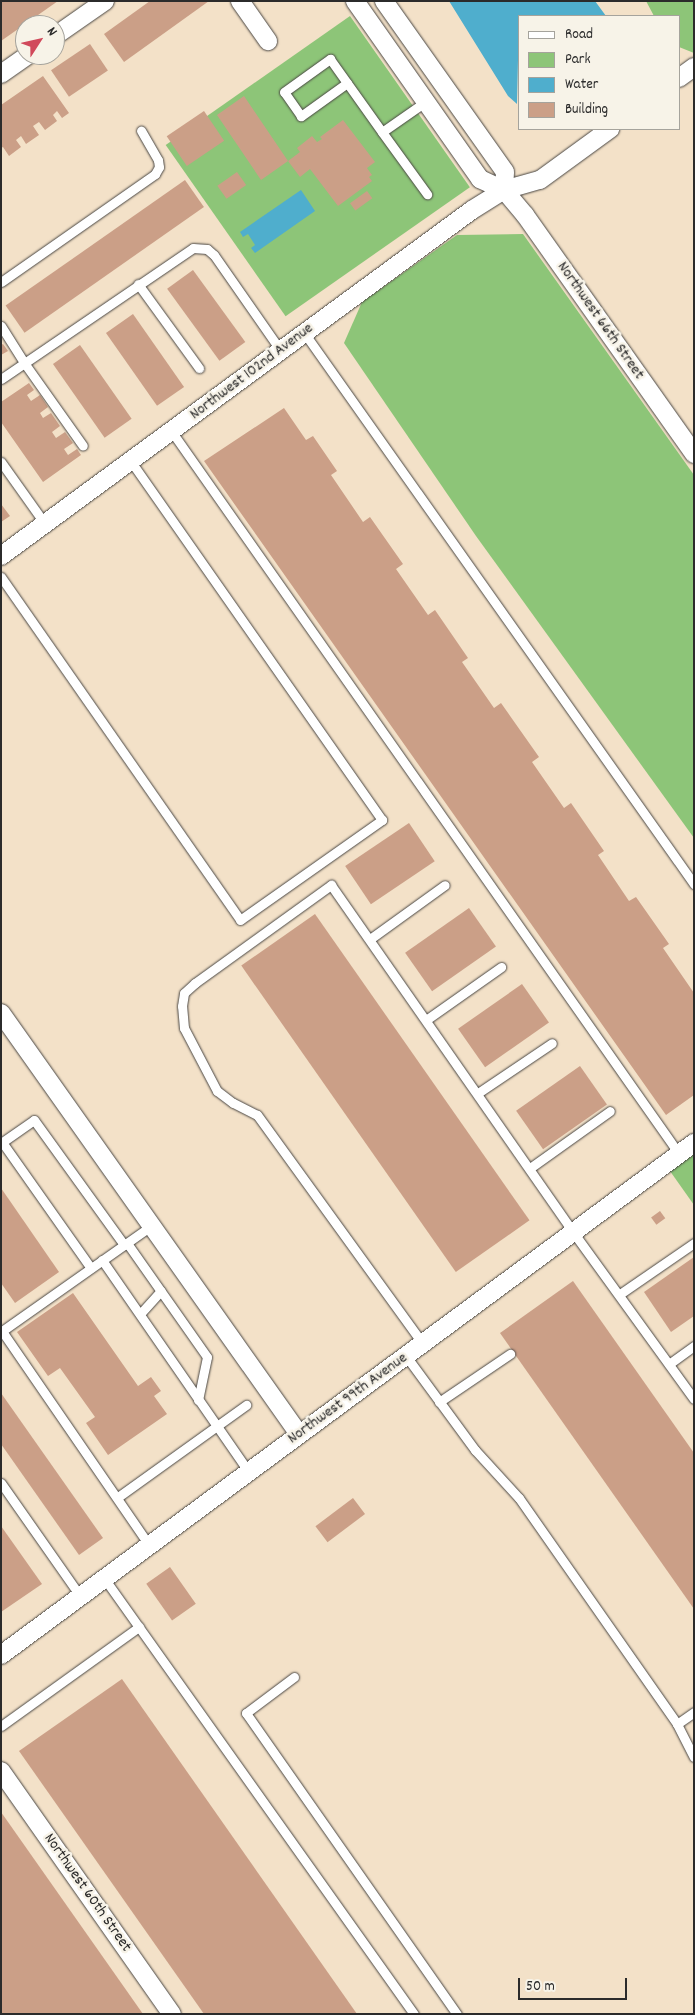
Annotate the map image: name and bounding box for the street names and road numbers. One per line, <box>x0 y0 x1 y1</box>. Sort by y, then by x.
street label: Northwest 66th Street <box>552 258 648 384</box>
street label: Northwest 102nd Avenue <box>187 319 317 425</box>
street label: Northwest 99th Avenue <box>284 1349 412 1449</box>
street label: Northwest 60th Street <box>39 1830 135 1956</box>

